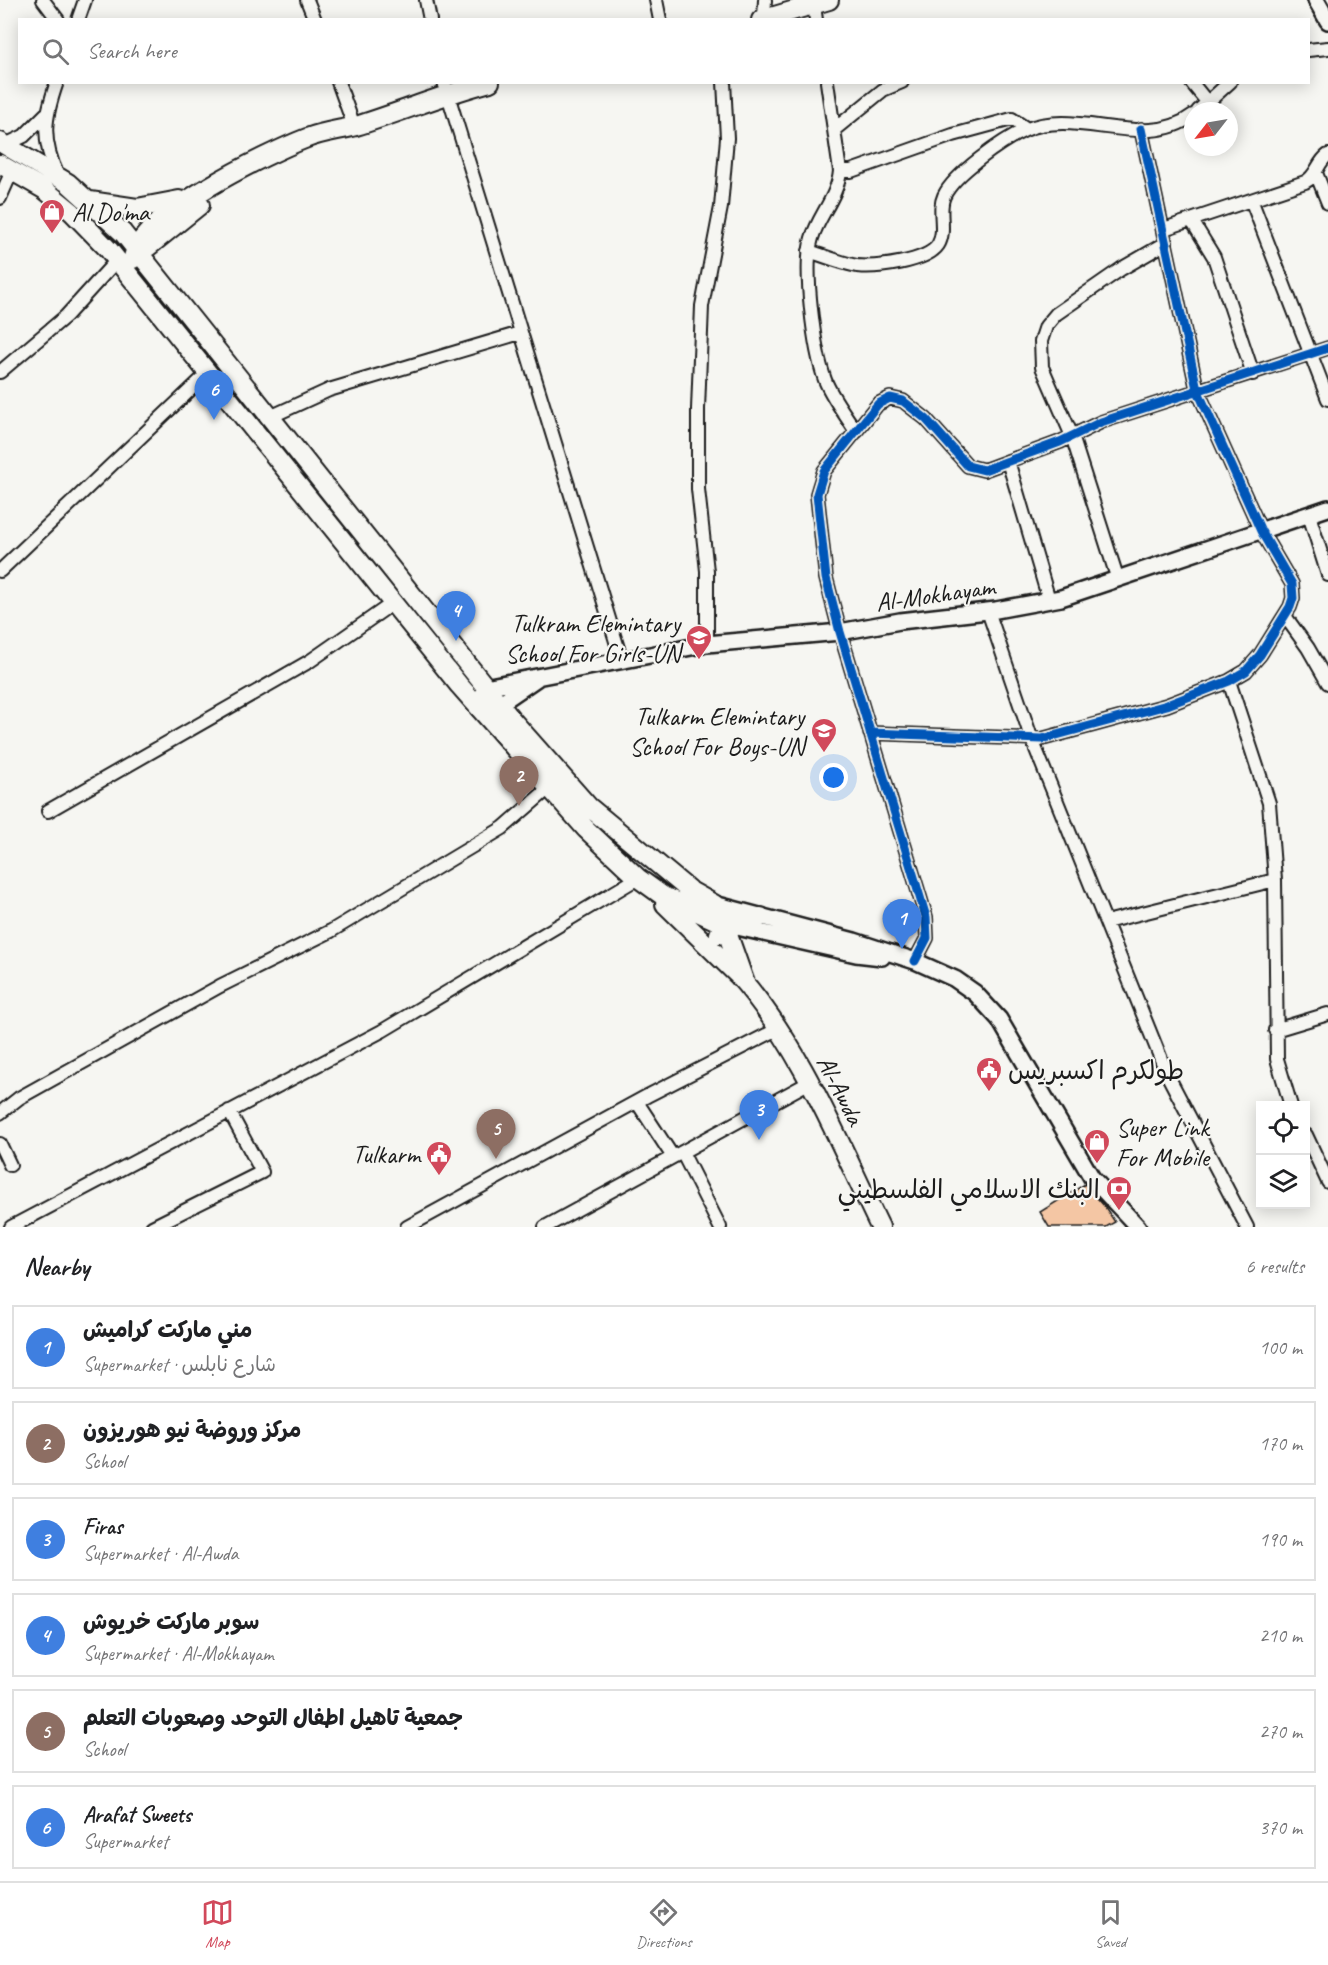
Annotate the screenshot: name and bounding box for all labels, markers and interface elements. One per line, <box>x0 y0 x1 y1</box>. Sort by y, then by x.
search box <box>18 18 1310 84</box>
icon: search <box>39 35 72 68</box>
text: Search here <box>87 37 177 65</box>
north arrow <box>1184 102 1238 156</box>
place label: Al Do'ma <box>72 196 151 229</box>
shop icon: Al Do'ma <box>37 197 67 235</box>
pin: 6 <box>194 370 234 420</box>
street label: Al-Mokhayam <box>874 569 999 619</box>
pin: 4 <box>436 592 476 641</box>
place label: Tulkram Elemintary School For Girls-UN <box>505 607 684 670</box>
school or university icon: Tulkram Elemintary School For Girls-UN <box>684 623 714 661</box>
place label: Tulkarm Elemintary School For Boys-UN <box>629 700 808 763</box>
school or university icon: Tulkarm Elemintary School For Boys-UN <box>809 716 839 754</box>
pin: 2 <box>500 756 538 806</box>
your location <box>819 763 848 792</box>
pin: 1 <box>882 900 922 949</box>
street label: Al-Awda <box>809 1050 873 1132</box>
place label: طولكرم اكسبريس <box>1008 1054 1184 1090</box>
public building icon: طولكرم اكسبريس <box>974 1055 1004 1093</box>
pin: 3 <box>740 1090 778 1140</box>
map controls <box>1256 1101 1310 1209</box>
button: locate <box>1256 1101 1310 1155</box>
pin: 5 <box>476 1110 516 1159</box>
place label: Super Link For Mobile <box>1116 1111 1212 1174</box>
shop icon: Super Link For Mobile <box>1082 1127 1112 1165</box>
place label: Tulkarm <box>352 1138 422 1171</box>
public building icon: Tulkarm <box>424 1139 454 1177</box>
button: layers <box>1256 1155 1310 1209</box>
place label: البنك الاسلامي الفلسطيني <box>838 1173 1100 1212</box>
bank icon: البنك الاسلامي الفلسطيني <box>1104 1174 1134 1212</box>
text: Nearby <box>24 1250 89 1283</box>
text: 6 results <box>1245 1254 1304 1279</box>
text: مني ماركت كراميش <box>83 1316 252 1344</box>
text: 1 <box>41 1335 50 1360</box>
text: 100 m <box>1259 1335 1302 1360</box>
text: Supermarket · شارع نابلس <box>83 1352 276 1377</box>
text: مركز وروضة نيو هوريزون <box>83 1416 301 1444</box>
text: 2 <box>41 1431 50 1456</box>
text: 170 m <box>1259 1431 1302 1456</box>
text: School <box>83 1449 126 1474</box>
text: Firas <box>83 1513 122 1541</box>
text: 3 <box>41 1527 50 1552</box>
text: 190 m <box>1259 1527 1302 1552</box>
text: Supermarket · Al-Awda <box>83 1541 238 1566</box>
text: سوبر ماركت خريوش <box>83 1608 259 1636</box>
text: 4 <box>41 1623 50 1648</box>
text: 210 m <box>1259 1623 1302 1648</box>
text: Supermarket · Al-Mokhayam <box>83 1641 273 1666</box>
text: جمعية تاهيل اطفال التوحد وصعوبات التعلم <box>83 1704 463 1732</box>
text: 5 <box>41 1719 50 1744</box>
text: 270 m <box>1259 1719 1302 1744</box>
text: School <box>83 1737 126 1762</box>
text: Arafat Sweets <box>83 1801 191 1829</box>
text: 6 <box>41 1815 50 1840</box>
text: 370 m <box>1259 1815 1302 1840</box>
text: Supermarket <box>83 1829 168 1854</box>
tab: Map <box>201 1896 234 1952</box>
tab: Directions <box>636 1896 692 1952</box>
tab: Saved <box>1094 1896 1127 1952</box>

